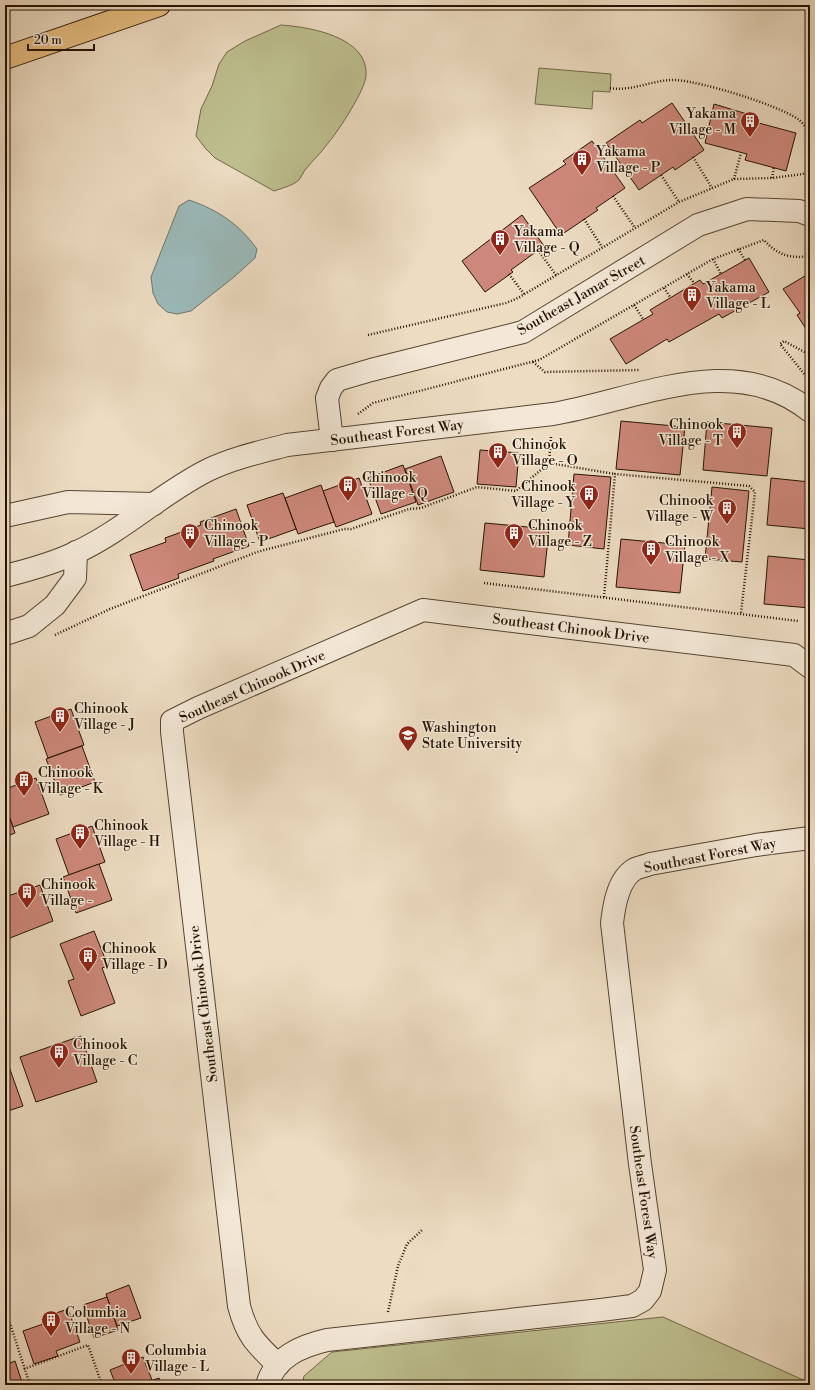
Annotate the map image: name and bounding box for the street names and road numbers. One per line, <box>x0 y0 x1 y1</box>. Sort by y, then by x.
street label: Southeast Jamar Street <box>514 252 649 340</box>
street label: Southeast Forest Way <box>329 416 465 450</box>
street label: Southeast Chinook Drive <box>491 610 650 648</box>
street label: Southeast Chinook Drive <box>177 647 328 727</box>
street label: Southeast Forest Way <box>643 834 778 878</box>
street label: Southeast Chinook Drive <box>185 924 223 1083</box>
street label: Southeast Forest Way <box>625 1124 661 1260</box>

